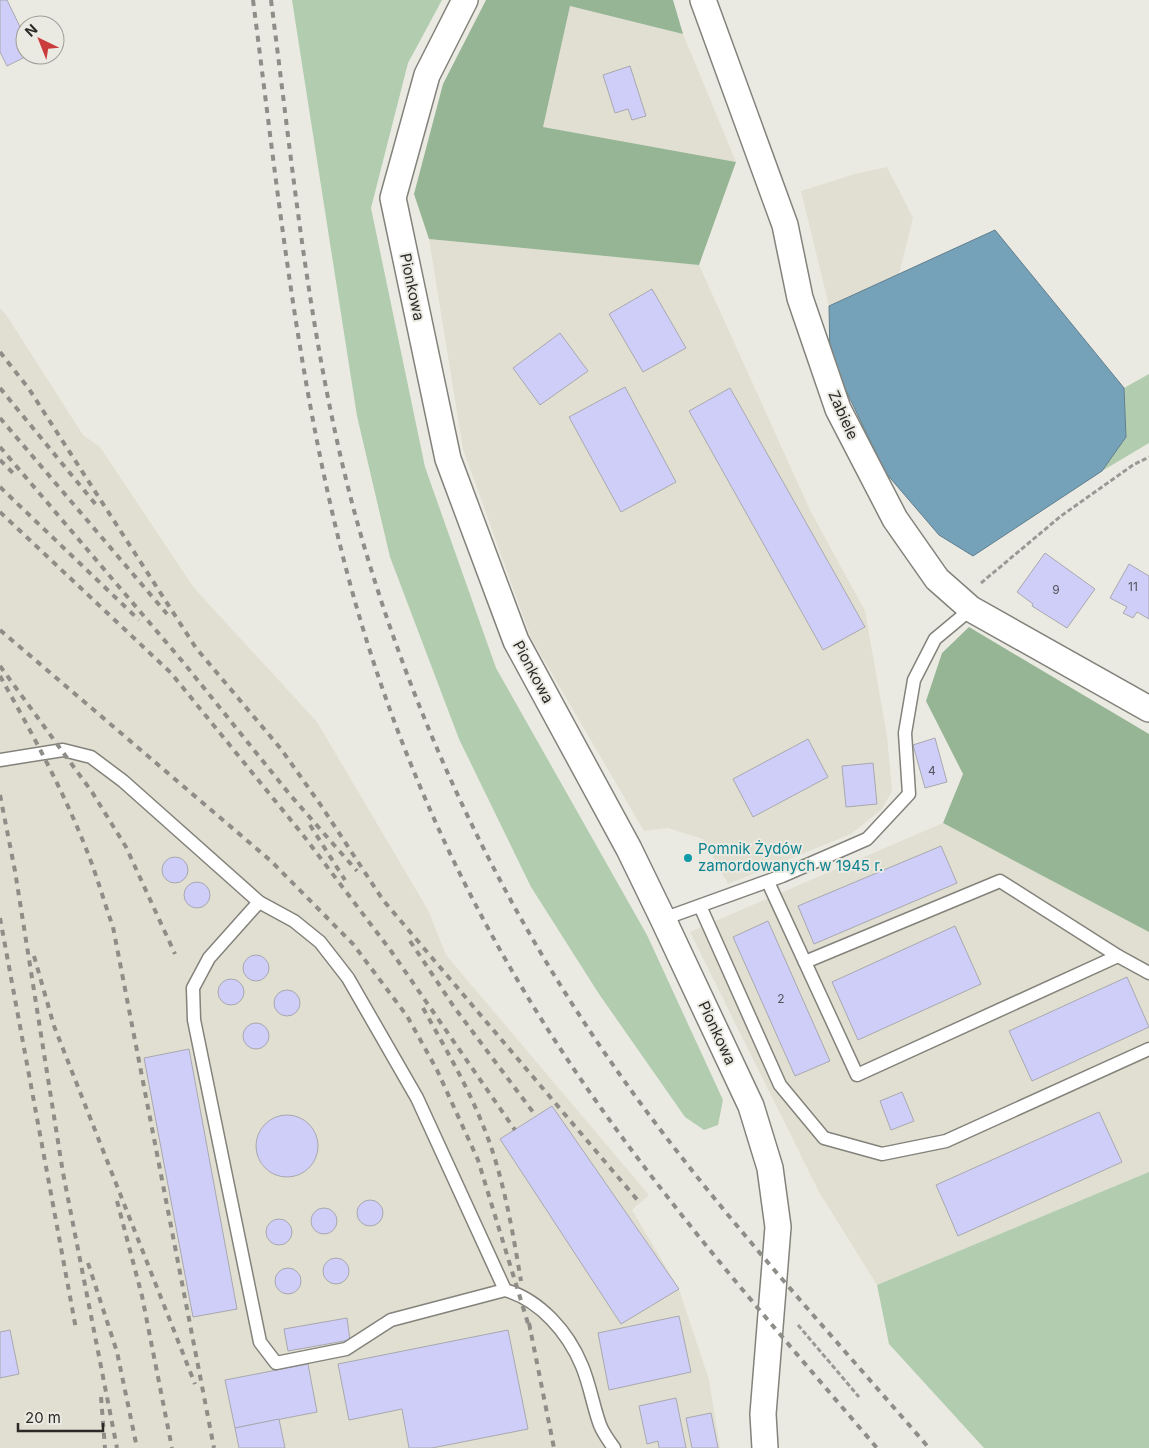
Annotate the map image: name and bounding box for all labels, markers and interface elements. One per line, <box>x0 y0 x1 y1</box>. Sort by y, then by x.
north arrow <box>15 15 65 65</box>
text: N <box>21 20 40 40</box>
street label: Pionkowa <box>396 251 429 322</box>
street label: Zabiele <box>824 387 863 442</box>
house number: 11 <box>1128 579 1138 594</box>
house number: 9 <box>1052 582 1060 597</box>
street label: Pionkowa <box>509 637 558 706</box>
house number: 4 <box>928 763 936 778</box>
place label: Pomnik Żydów zamordowanych w 1945 r. <box>698 839 883 875</box>
marker: Pomnik Żydów zamordowanych w 1945 r. <box>682 852 694 864</box>
house number: 2 <box>777 991 785 1006</box>
street label: Pionkowa <box>694 998 741 1068</box>
scale bar <box>18 1400 102 1432</box>
text: 20 m <box>25 1408 61 1427</box>

